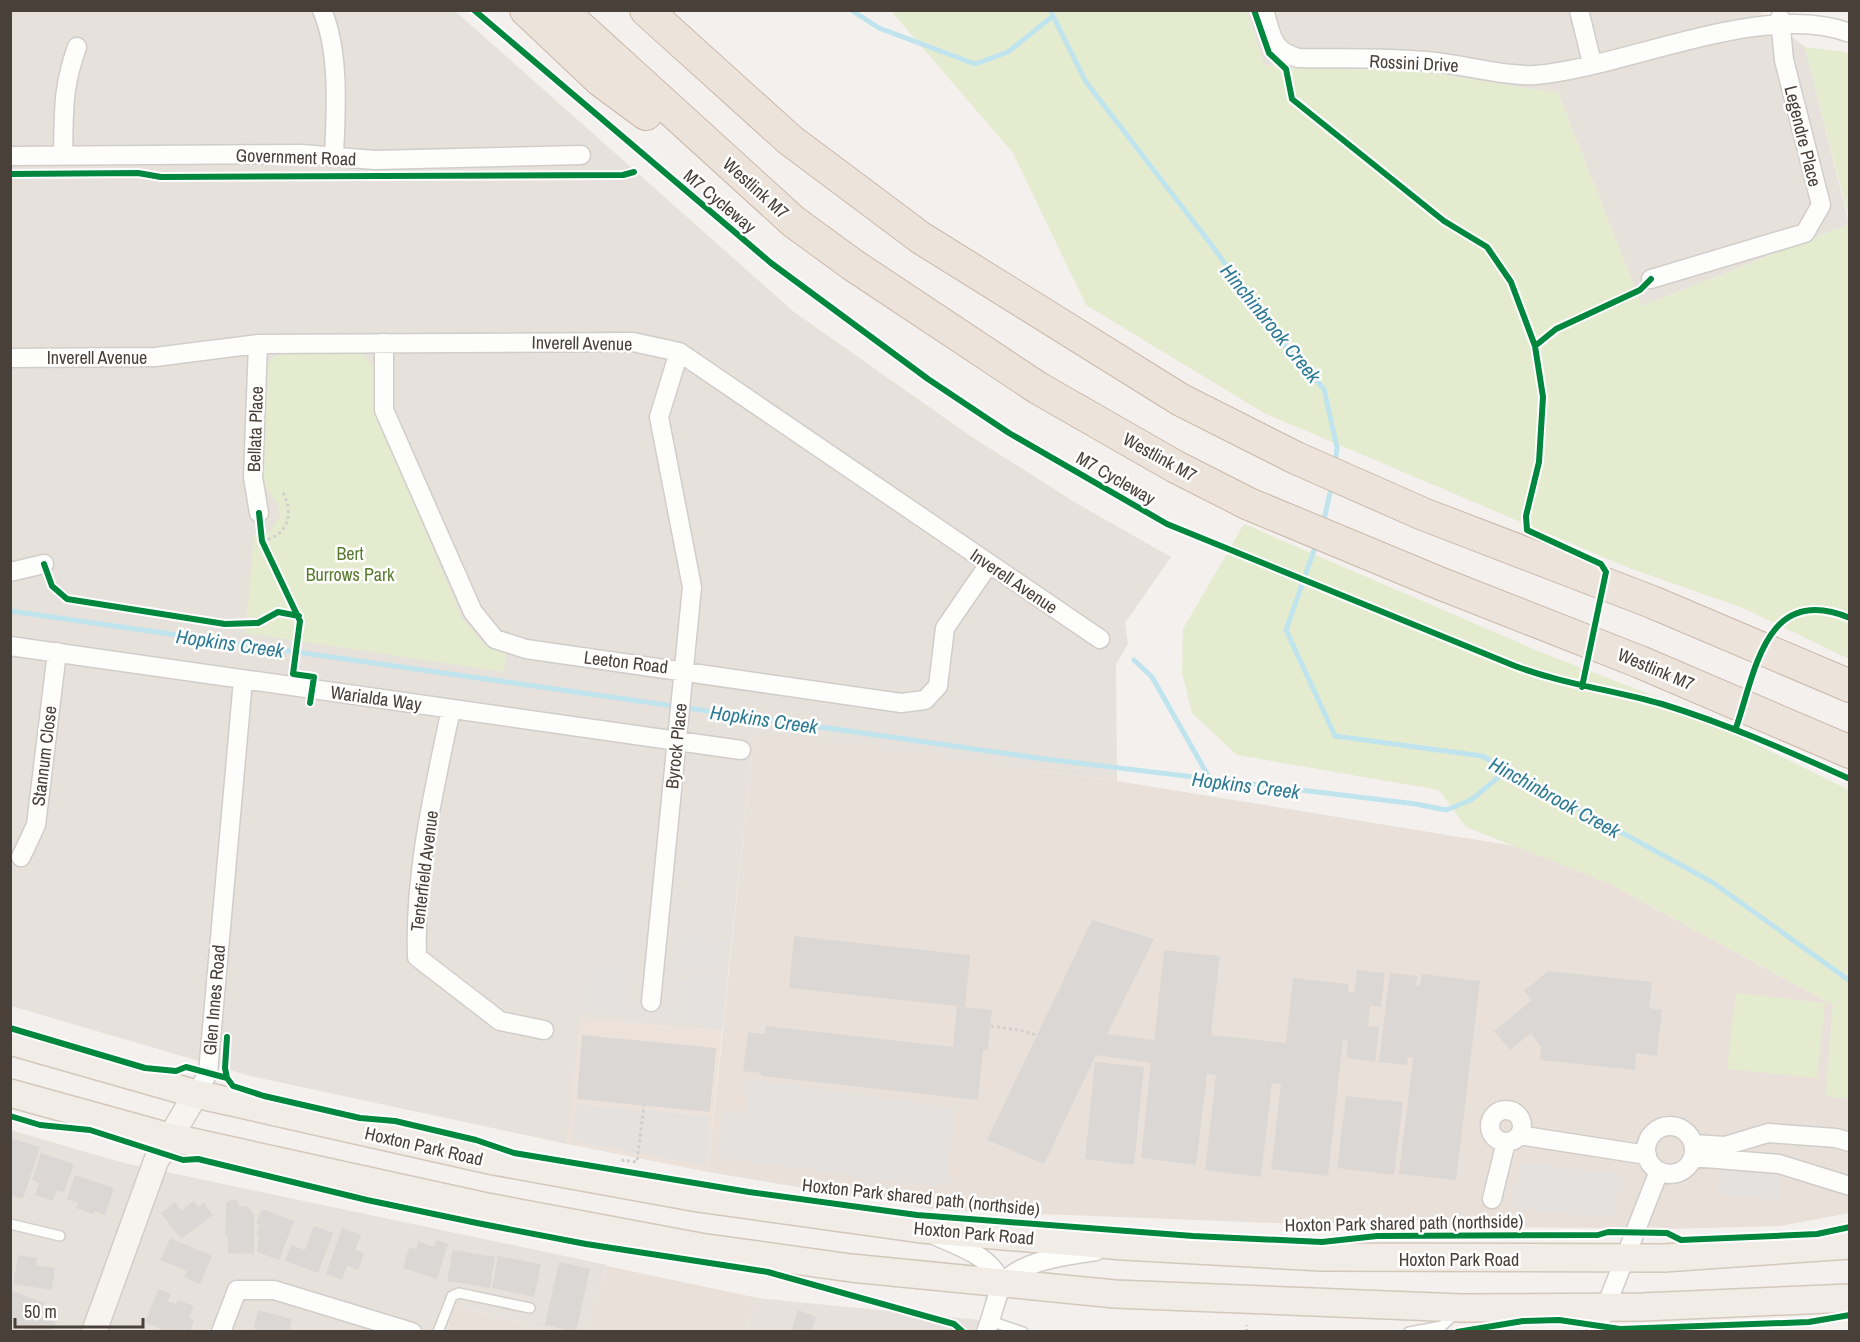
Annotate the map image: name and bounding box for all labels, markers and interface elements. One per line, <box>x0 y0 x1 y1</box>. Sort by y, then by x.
street label: Rossini Drive <box>1369 48 1459 78</box>
street label: Legendre Place <box>1778 83 1828 189</box>
street label: Government Road <box>235 142 357 172</box>
street label: Westlink M7 <box>718 152 794 224</box>
street label: M7 Cycleway <box>678 163 762 239</box>
water label: Hinchinbrook Creek <box>1215 258 1328 389</box>
street label: Inverell Avenue <box>531 330 633 356</box>
street label: Inverell Avenue <box>47 345 147 370</box>
street label: Bellata Place <box>241 386 269 472</box>
street label: Westlink M7 <box>1119 426 1201 488</box>
street label: M7 Cycleway <box>1072 445 1161 511</box>
park label: Bert Burrows Park <box>306 541 395 587</box>
street label: Inverell Avenue <box>965 542 1063 620</box>
water label: Hopkins Creek <box>174 622 286 664</box>
street label: Westlink M7 <box>1614 642 1698 696</box>
street label: Leeton Road <box>583 644 669 680</box>
street label: Warialda Way <box>329 679 424 717</box>
water label: Hopkins Creek <box>708 698 820 740</box>
street label: Byrock Place <box>659 702 693 790</box>
street label: Stannum Close <box>25 704 63 808</box>
water label: Hinchinbrook Creek <box>1485 750 1626 845</box>
water label: Hopkins Creek <box>1191 765 1302 805</box>
street label: Tenterfield Avenue <box>404 809 444 933</box>
street label: Glen Innes Road <box>197 944 231 1056</box>
street label: Hoxton Park Road <box>362 1120 486 1172</box>
street label: Hoxton Park shared path (northside) <box>801 1172 1041 1222</box>
street label: Hoxton Park shared path (northside) <box>1284 1208 1524 1238</box>
street label: Hoxton Park Road <box>913 1215 1035 1251</box>
street label: Hoxton Park Road <box>1399 1247 1519 1272</box>
scale bar <box>15 1291 142 1329</box>
text: 50 m <box>24 1299 57 1324</box>

